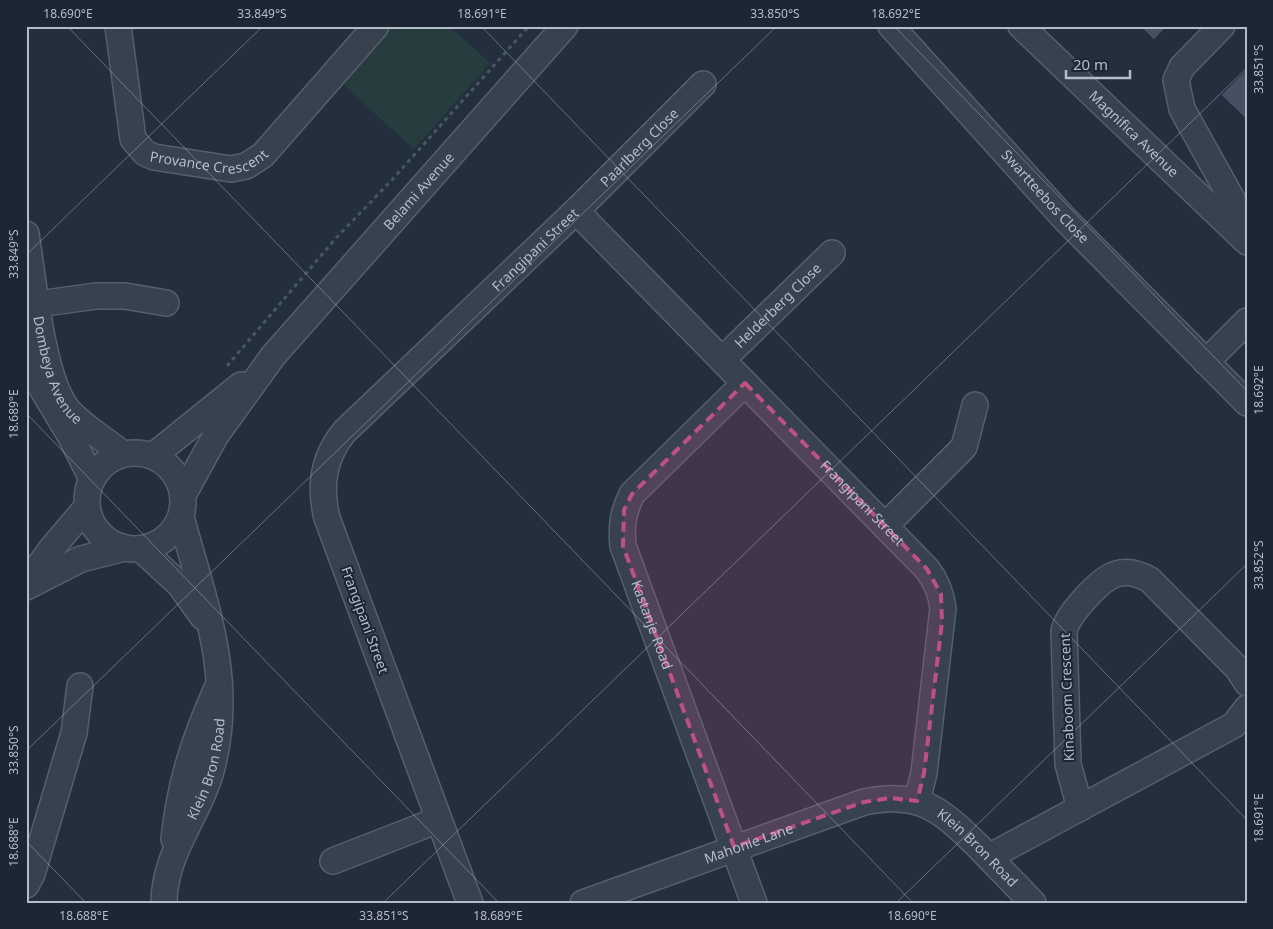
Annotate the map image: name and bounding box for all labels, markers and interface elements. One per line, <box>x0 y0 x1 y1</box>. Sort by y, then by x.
text: 18.690°E <box>43 5 93 22</box>
text: 33.849°S <box>237 5 287 22</box>
text: 18.691°E <box>457 5 507 22</box>
text: 33.850°S <box>750 5 800 22</box>
text: 18.692°E <box>871 5 921 22</box>
text: 33.851°S <box>1250 44 1267 94</box>
scale bar <box>1066 48 1129 80</box>
text: 20 m <box>1073 54 1108 74</box>
street label: Magnifica Avenue <box>1085 86 1183 181</box>
street label: Paarlberg Close <box>596 104 683 191</box>
street label: Provance Crescent <box>149 145 272 179</box>
street label: Swartteebos Close <box>998 145 1094 247</box>
street label: Belami Avenue <box>379 148 458 234</box>
street label: Frangipani Street <box>487 204 582 295</box>
text: 33.849°S <box>5 229 22 279</box>
street label: Helderberg Close <box>730 259 825 352</box>
street label: Dombeya Avenue <box>29 314 87 428</box>
text: 18.692°E <box>1250 365 1267 415</box>
text: 18.689°E <box>5 389 22 439</box>
street label: Frangipani Street <box>816 456 909 550</box>
text: 33.852°S <box>1250 540 1267 590</box>
street label: Frangipani Street <box>337 564 394 676</box>
street label: Kastanje Road <box>627 577 677 672</box>
street label: Kinaboom Crescent <box>1055 633 1078 761</box>
street label: Klein Bron Road <box>182 718 229 823</box>
text: 33.850°S <box>5 725 22 775</box>
text: 18.691°E <box>1250 793 1267 843</box>
street label: Klein Bron Road <box>934 804 1022 891</box>
text: 18.688°E <box>5 817 22 867</box>
street label: Mahonie Lane <box>701 818 796 868</box>
text: 18.688°E <box>59 907 109 924</box>
text: 33.851°S <box>359 907 409 924</box>
text: 18.689°E <box>473 907 523 924</box>
text: 18.690°E <box>887 907 937 924</box>

